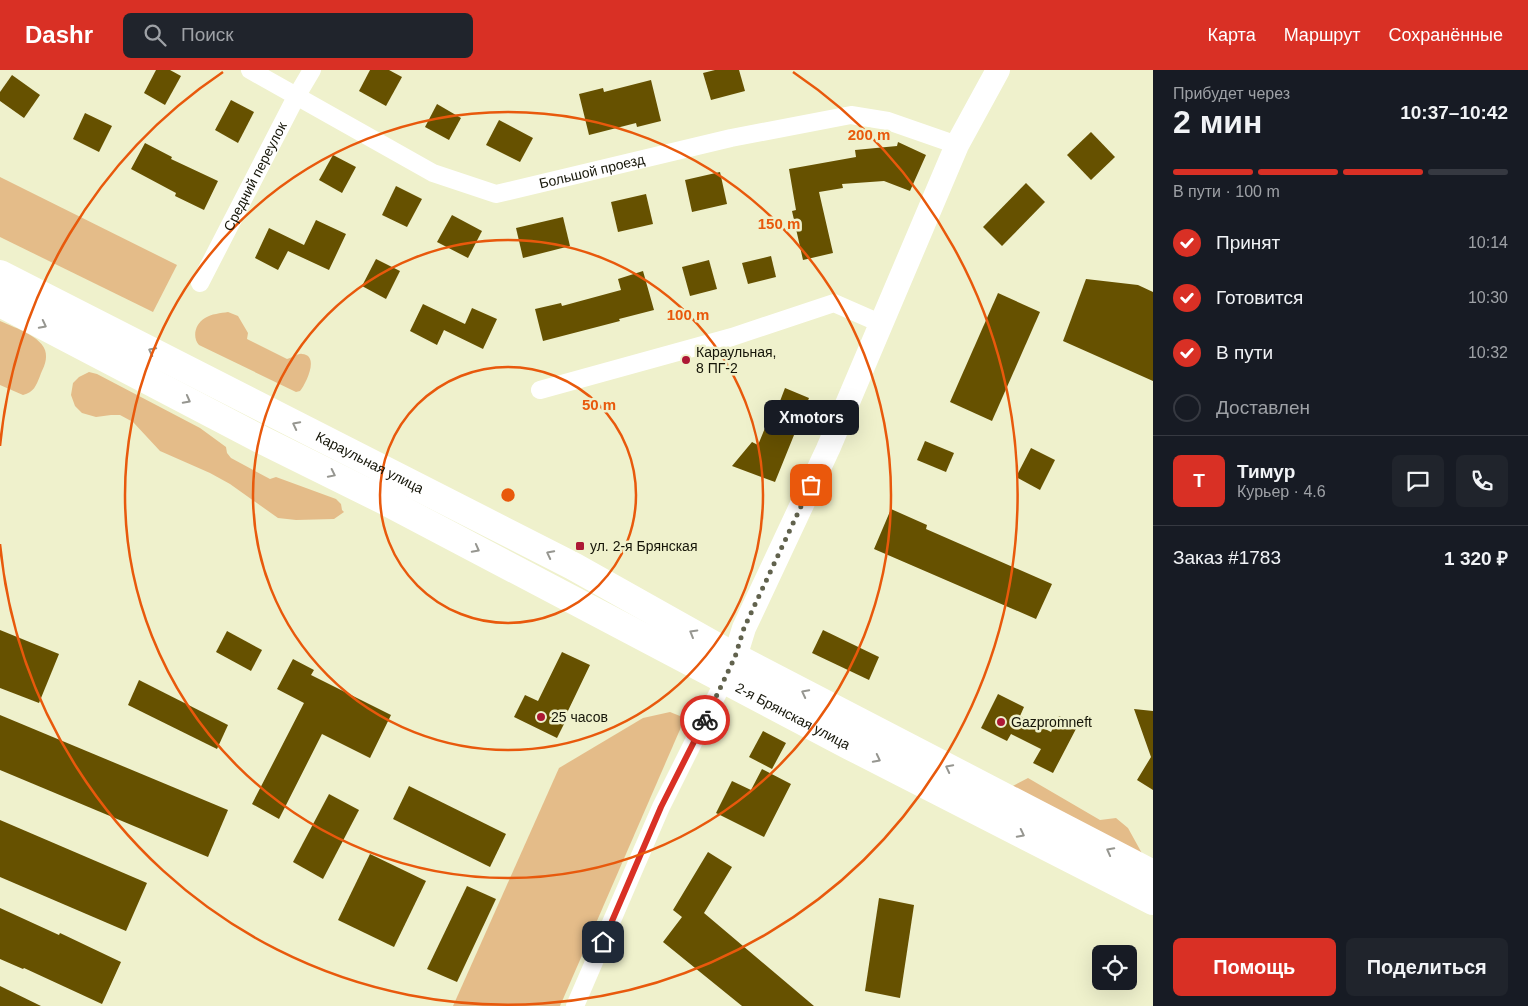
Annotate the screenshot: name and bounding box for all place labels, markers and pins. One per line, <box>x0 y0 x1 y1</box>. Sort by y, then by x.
place label: Караульная, 8 ПГ-2 <box>696 344 777 376</box>
marker: Караульная, 8 ПГ-2 <box>680 354 692 366</box>
callout: Xmotors <box>764 400 858 435</box>
pin <box>790 464 832 506</box>
centre of rings <box>499 486 517 504</box>
place label: ул. 2-я Брянская <box>590 538 698 554</box>
marker: ул. 2-я Брянская <box>574 540 586 552</box>
place label: 25 часов <box>551 709 608 725</box>
marker: 25 часов <box>535 711 547 723</box>
place label: Gazpromneft <box>1011 714 1092 730</box>
marker: Gazpromneft <box>995 716 1007 728</box>
pin <box>582 921 624 963</box>

